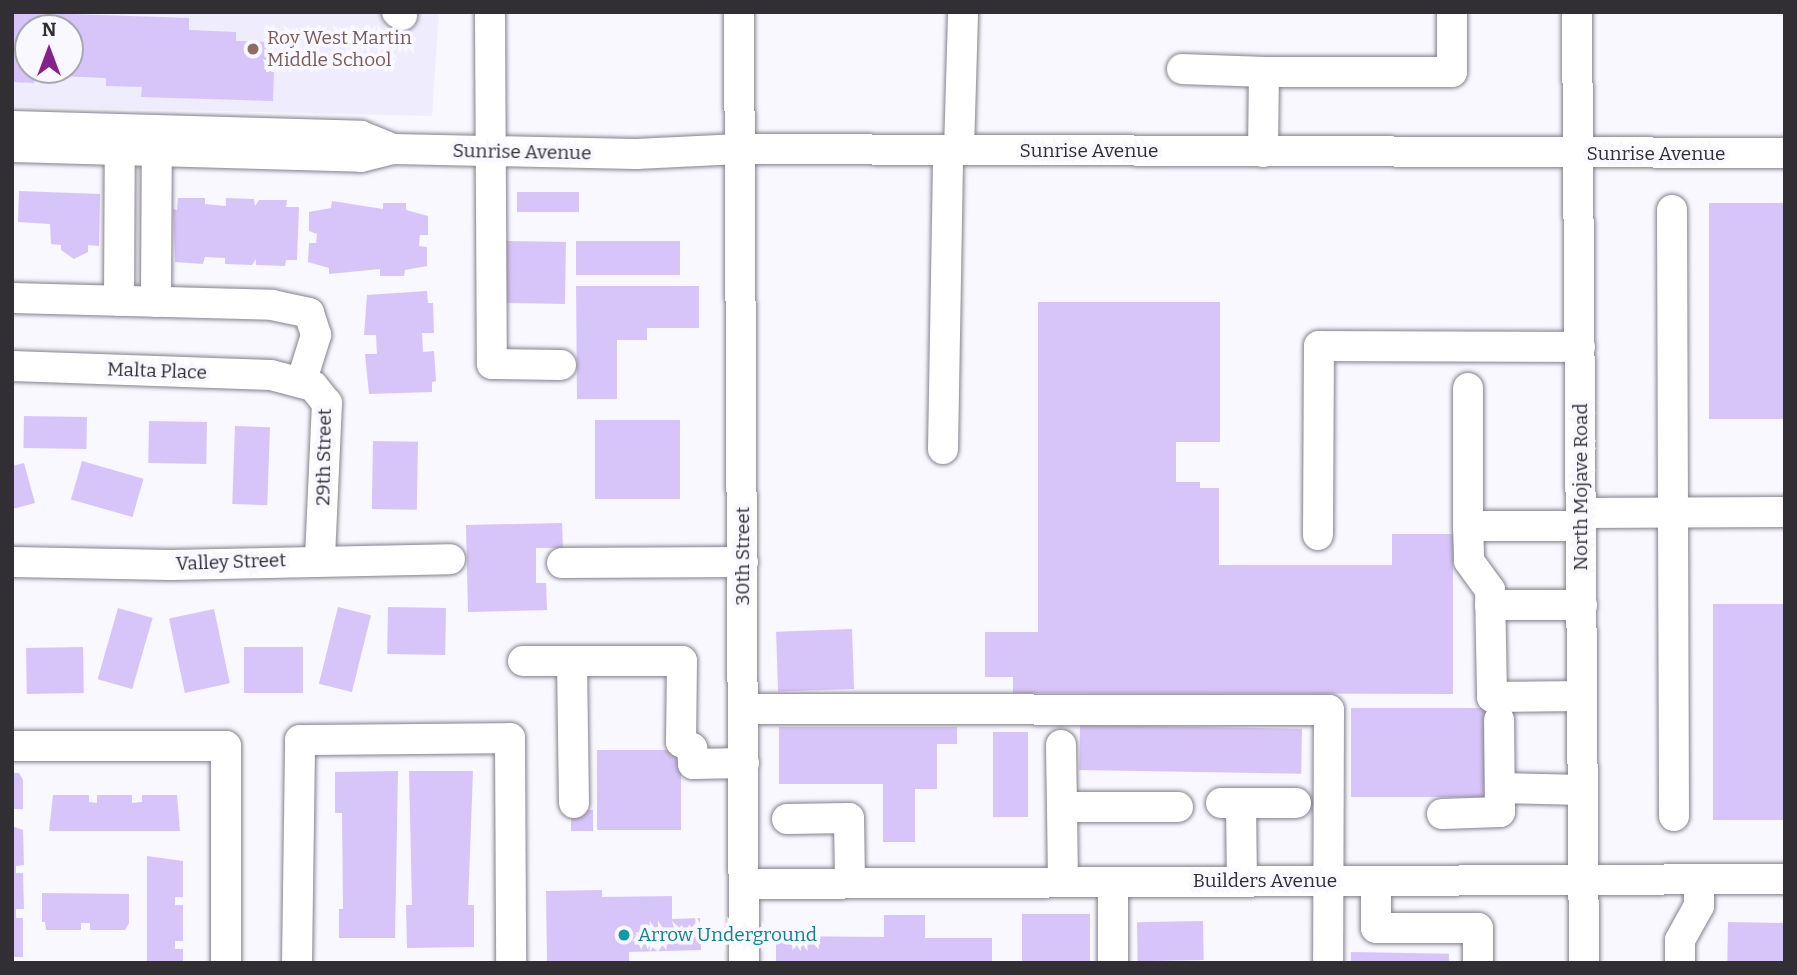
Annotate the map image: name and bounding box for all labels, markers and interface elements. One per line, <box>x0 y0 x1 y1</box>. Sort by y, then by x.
north arrow <box>14 14 84 84</box>
text: N <box>42 18 56 41</box>
place label: Roy West Martin Middle School <box>267 27 412 71</box>
marker: Roy West Martin Middle School <box>245 41 261 57</box>
street label: Sunrise Avenue <box>452 139 592 165</box>
street label: Sunrise Avenue <box>1020 140 1158 162</box>
street label: Sunrise Avenue <box>1587 143 1725 165</box>
street label: Malta Place <box>107 358 207 384</box>
street label: North Mojave Road <box>1570 403 1592 571</box>
street label: 29th Street <box>312 408 336 506</box>
street label: 30th Street <box>732 507 754 605</box>
street label: Valley Street <box>175 549 287 575</box>
street label: Builders Avenue <box>1193 870 1337 892</box>
place label: Arrow Underground <box>638 924 817 946</box>
marker: Arrow Underground <box>616 927 632 943</box>

